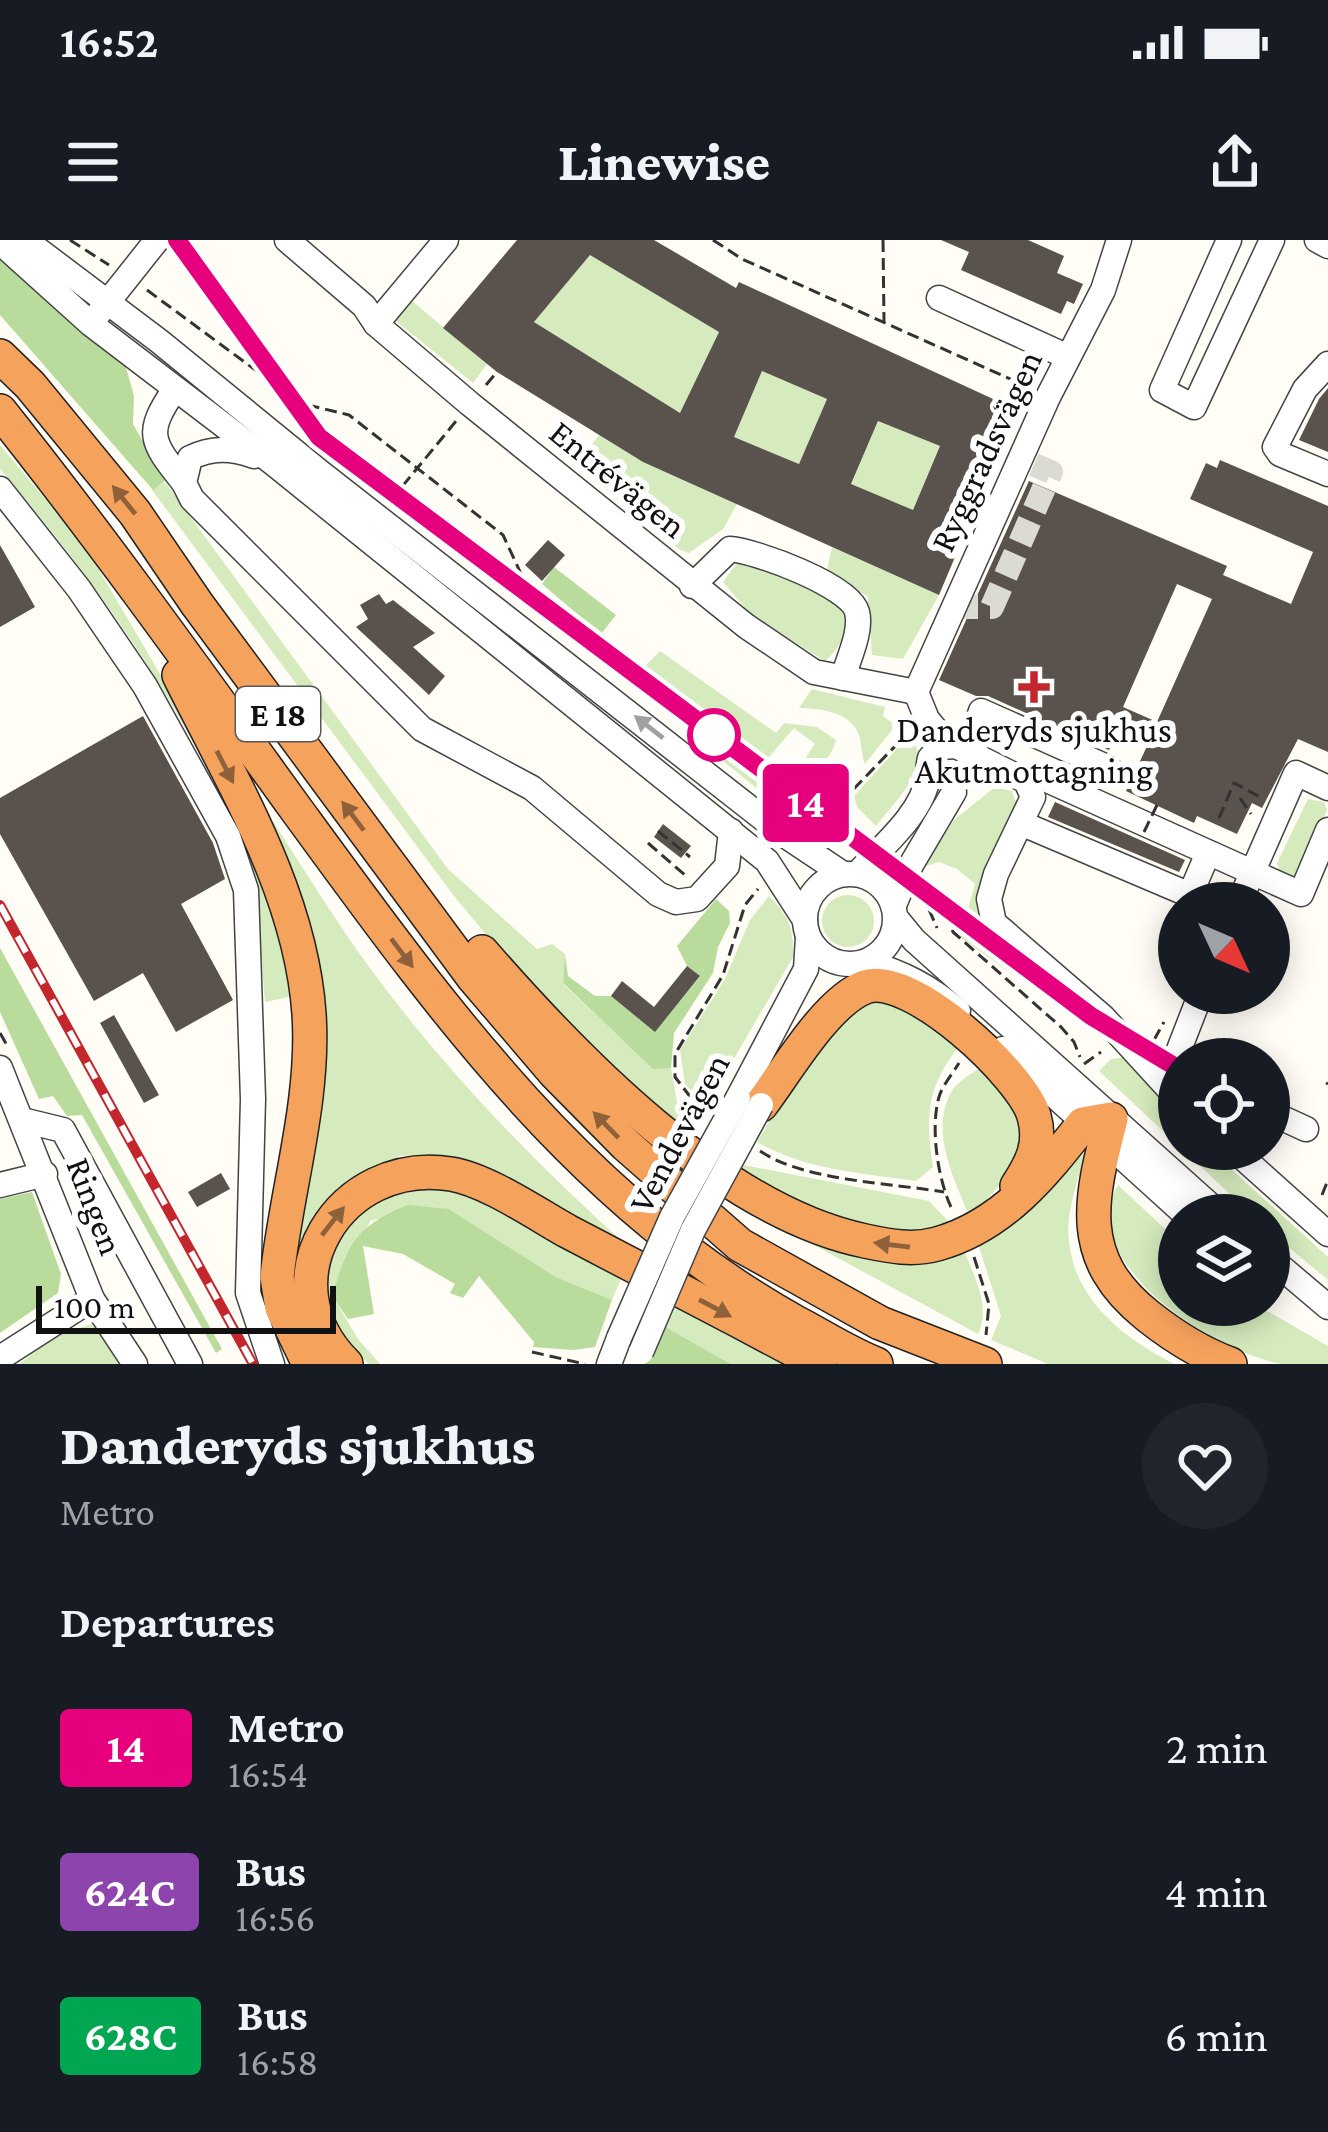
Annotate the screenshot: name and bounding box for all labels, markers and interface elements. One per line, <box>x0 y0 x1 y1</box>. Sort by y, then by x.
text: 16:52 <box>60 17 158 67</box>
icon: menu <box>60 129 126 195</box>
icon: share <box>1202 129 1268 195</box>
text: Linewise <box>558 132 770 192</box>
street label: Ryggradsvägen <box>922 344 1050 558</box>
street label: Entrévägen <box>542 412 694 546</box>
one-way arrow <box>112 485 137 516</box>
marker: Danderyds sjukhus Akutmottagning <box>1018 671 1050 703</box>
road number: E 18 <box>236 687 320 741</box>
unlabelled marker <box>689 710 739 760</box>
place label: Danderyds sjukhus Akutmottagning <box>896 710 1172 791</box>
one-way arrow <box>634 715 665 740</box>
one-way arrow <box>214 750 234 784</box>
line badge: 14 <box>752 764 860 842</box>
text: 14 <box>787 779 825 826</box>
one-way arrow <box>342 800 366 832</box>
north arrow <box>1158 882 1290 1014</box>
map controls <box>1158 882 1290 1326</box>
one-way arrow <box>389 937 413 969</box>
button: locate <box>1158 1038 1290 1170</box>
street label: Vendevägen <box>620 1047 738 1219</box>
one-way arrow <box>593 1111 621 1140</box>
street label: Ringen <box>58 1152 132 1260</box>
button: layers <box>1158 1194 1290 1326</box>
one-way arrow <box>320 1205 345 1236</box>
one-way arrow <box>872 1235 910 1254</box>
scale bar <box>36 1280 336 1333</box>
text: 100 m <box>54 1288 135 1325</box>
one-way arrow <box>698 1297 733 1318</box>
button: heart <box>1142 1403 1268 1529</box>
text: Danderyds sjukhus <box>60 1413 535 1476</box>
text: Metro <box>60 1490 155 1533</box>
text: Departures <box>60 1597 275 1647</box>
text: Metro <box>228 1702 345 1752</box>
text: 2 min <box>1166 1723 1268 1773</box>
text: 14 <box>107 1724 145 1771</box>
text: 16:54 <box>228 1752 308 1795</box>
text: Bus <box>235 1846 306 1896</box>
text: 4 min <box>1164 1867 1268 1917</box>
text: 624C <box>84 1868 175 1915</box>
text: 16:56 <box>235 1896 315 1939</box>
text: Bus <box>237 1990 308 2040</box>
text: 6 min <box>1165 2011 1268 2061</box>
text: 628C <box>84 2012 177 2059</box>
text: 16:58 <box>237 2040 318 2083</box>

